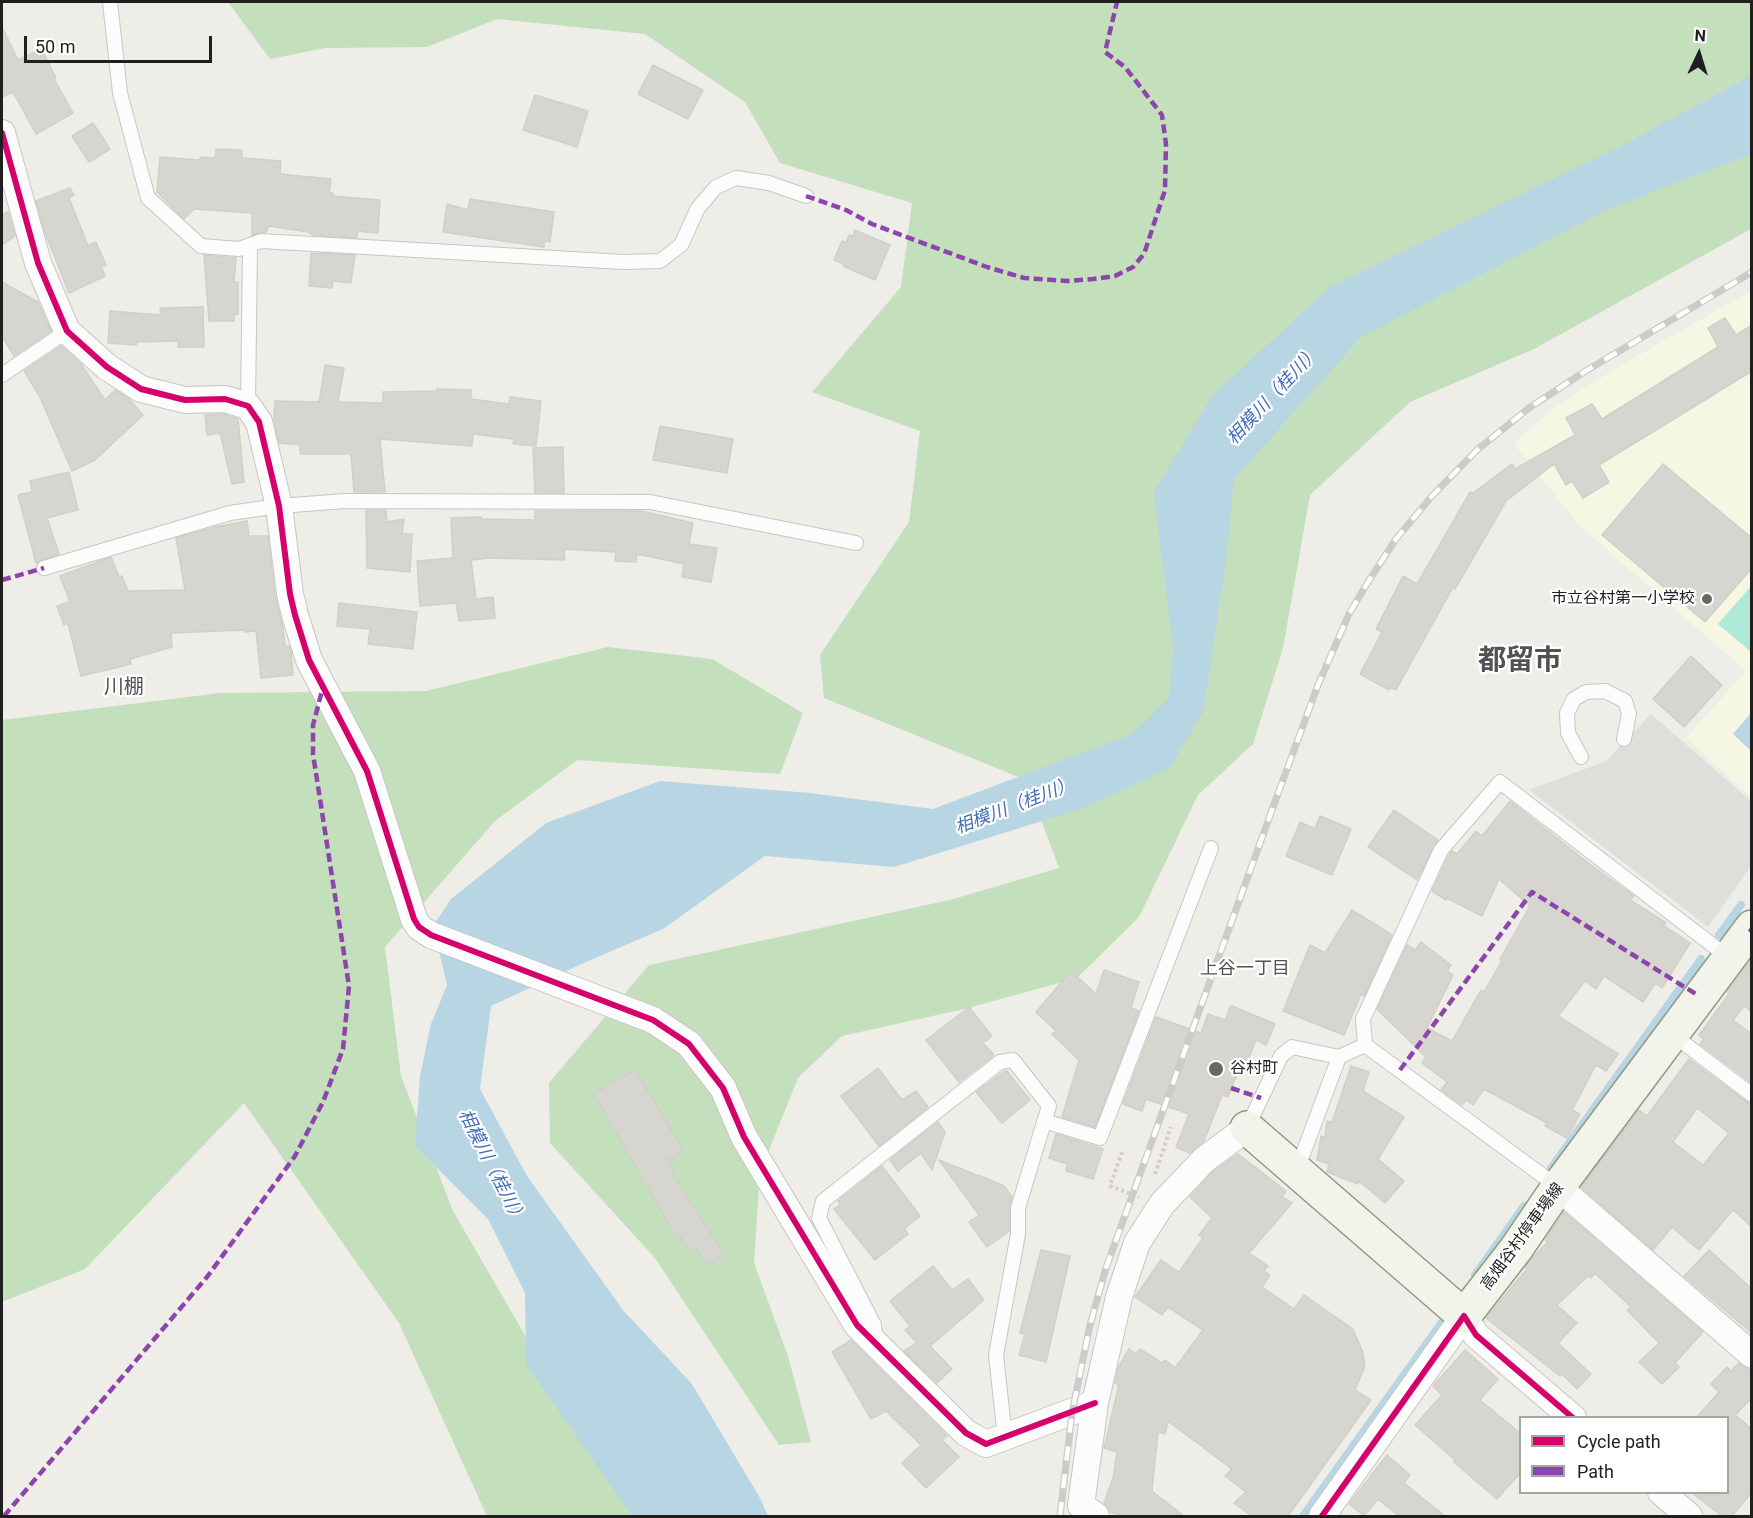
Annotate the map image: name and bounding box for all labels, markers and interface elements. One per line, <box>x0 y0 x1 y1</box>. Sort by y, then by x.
scale bar <box>27 24 214 62</box>
north arrow <box>1669 24 1729 84</box>
text: N <box>1694 26 1707 45</box>
text: 50 m <box>35 36 75 57</box>
water label: 相模川（桂川） <box>1223 343 1325 449</box>
place label: 市立谷村第一小学校 <box>1551 589 1695 609</box>
marker: 市立谷村第一小学校 <box>1700 592 1714 606</box>
district label: 都留市 <box>1478 645 1562 679</box>
district label: 川棚 <box>104 676 144 700</box>
water label: 相模川（桂川） <box>952 774 1078 840</box>
district label: 上谷一丁目 <box>1200 958 1290 980</box>
place label: 谷村町 <box>1230 1059 1278 1079</box>
marker: 谷村町 <box>1207 1060 1225 1078</box>
water label: 相模川（桂川） <box>453 1106 529 1228</box>
street label: 高畑谷村停車場線 <box>1478 1180 1568 1294</box>
legend <box>1519 1416 1729 1494</box>
text: Cycle path <box>1577 1431 1661 1452</box>
text: Path <box>1577 1461 1614 1482</box>

